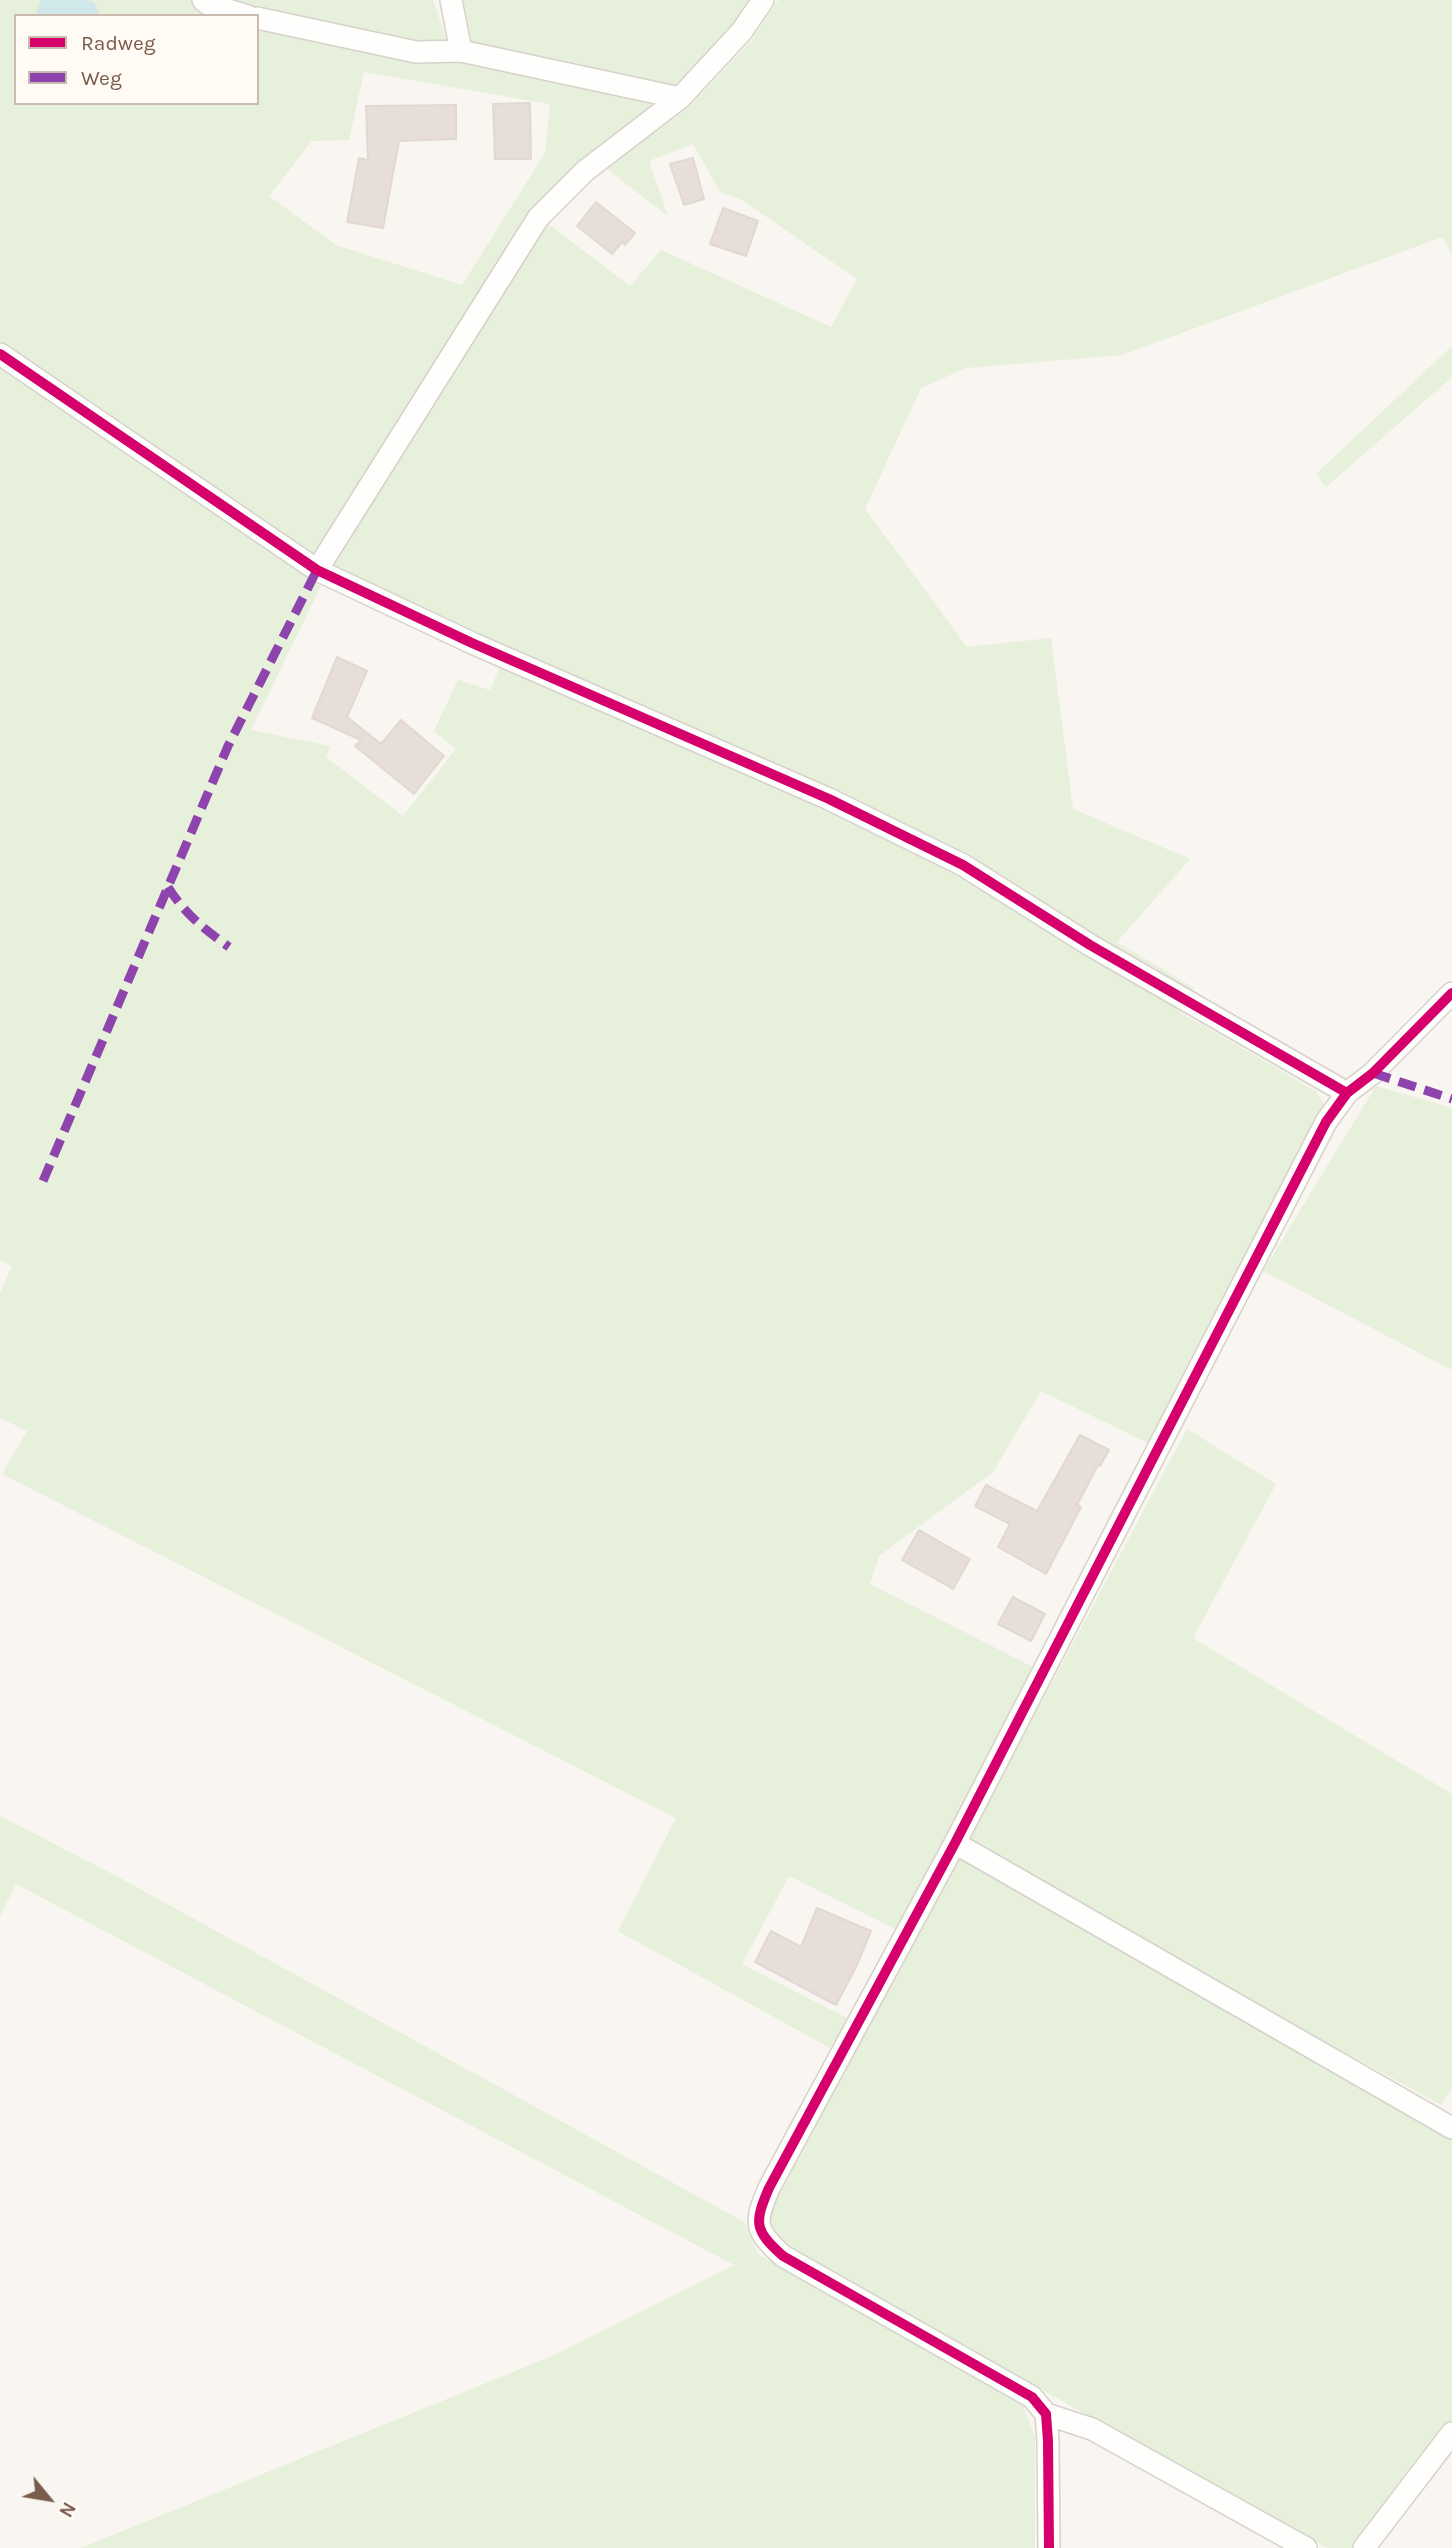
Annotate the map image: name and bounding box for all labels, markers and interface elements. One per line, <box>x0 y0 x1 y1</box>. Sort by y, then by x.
legend <box>14 14 259 105</box>
text: Radweg <box>81 31 156 55</box>
text: Weg <box>81 66 122 90</box>
north arrow <box>14 2464 84 2534</box>
text: N <box>54 2498 80 2521</box>

